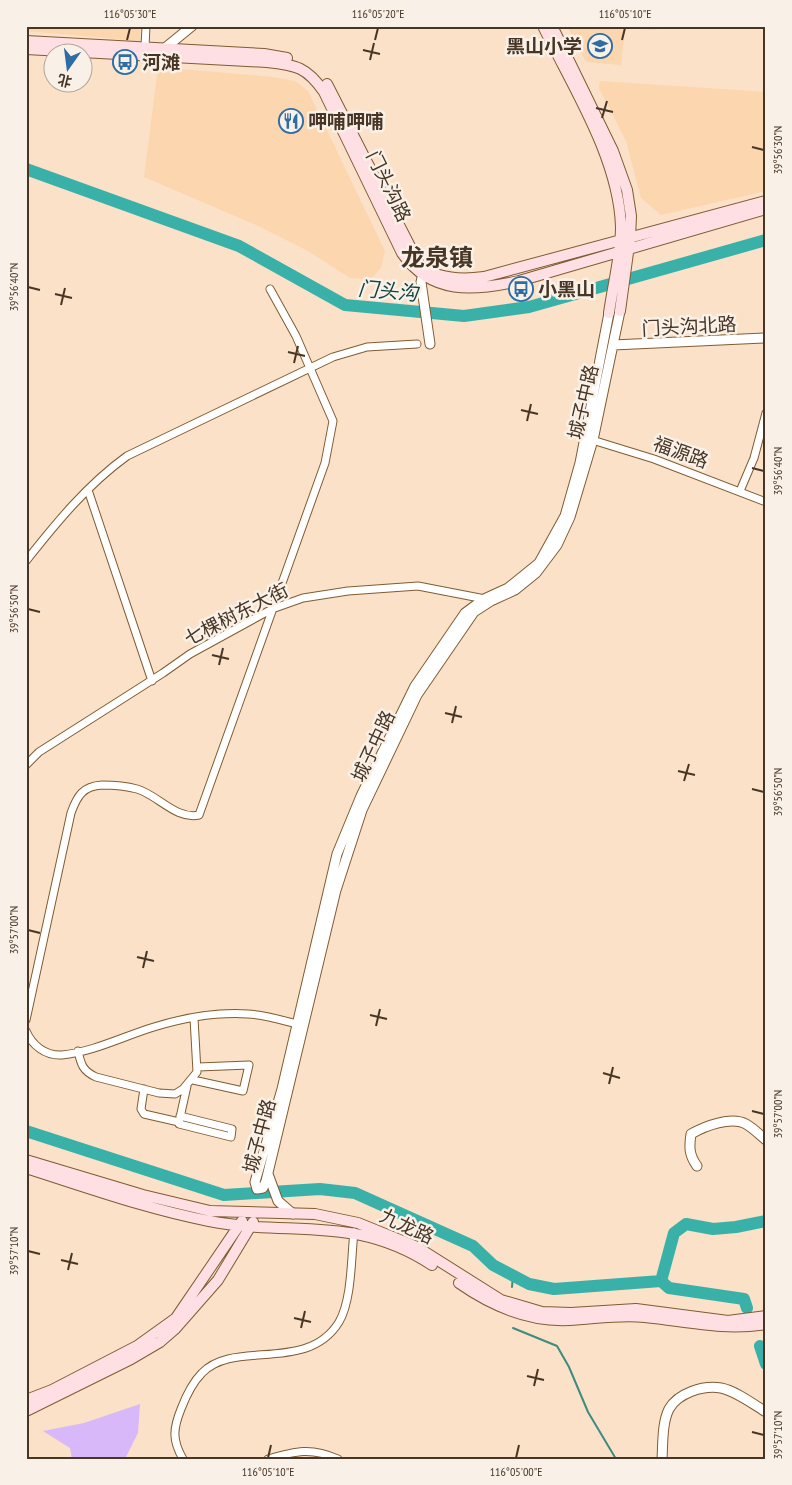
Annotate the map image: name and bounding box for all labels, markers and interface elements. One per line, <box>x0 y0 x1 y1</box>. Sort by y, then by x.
text: 116°05'30"E <box>104 6 156 21</box>
text: 116°05'20"E <box>352 6 404 21</box>
text: 116°05'10"E <box>599 6 651 21</box>
school or university icon: 黑山小学 <box>587 33 613 59</box>
place label: 黑山小学 <box>506 34 582 58</box>
north arrow <box>42 42 92 92</box>
bus stop icon: 河滩 <box>112 49 138 75</box>
place label: 河滩 <box>142 50 180 74</box>
text: 北 <box>56 70 74 91</box>
restaurant icon: 呷哺呷哺 <box>278 108 304 134</box>
place label: 呷哺呷哺 <box>308 109 384 133</box>
text: 39°56'30"N <box>770 126 785 174</box>
street label: 门头沟路 <box>362 147 416 225</box>
district label: 龙泉镇 <box>401 242 473 273</box>
text: 39°56'40"N <box>6 263 21 311</box>
water label: 门头沟 <box>357 275 421 307</box>
bus stop icon: 小黑山 <box>508 276 534 302</box>
place label: 小黑山 <box>538 277 595 301</box>
street label: 门头沟北路 <box>641 312 737 340</box>
street label: 城子中路 <box>563 362 603 442</box>
street label: 福源路 <box>650 431 712 473</box>
text: 39°56'40"N <box>770 447 785 495</box>
street label: 七棵树东大街 <box>180 577 292 651</box>
text: 39°56'50"N <box>6 585 21 633</box>
street label: 城子中路 <box>346 706 400 786</box>
text: 39°56'50"N <box>770 768 785 816</box>
text: 39°57'00"N <box>6 906 21 954</box>
text: 39°57'00"N <box>770 1090 785 1138</box>
street label: 城子中路 <box>238 1096 280 1176</box>
street label: 九龙路 <box>376 1203 438 1249</box>
text: 39°57'10"N <box>6 1227 21 1275</box>
text: 39°57'10"N <box>770 1411 785 1459</box>
text: 116°05'10"E <box>242 1464 294 1479</box>
text: 116°05'00"E <box>490 1464 542 1479</box>

